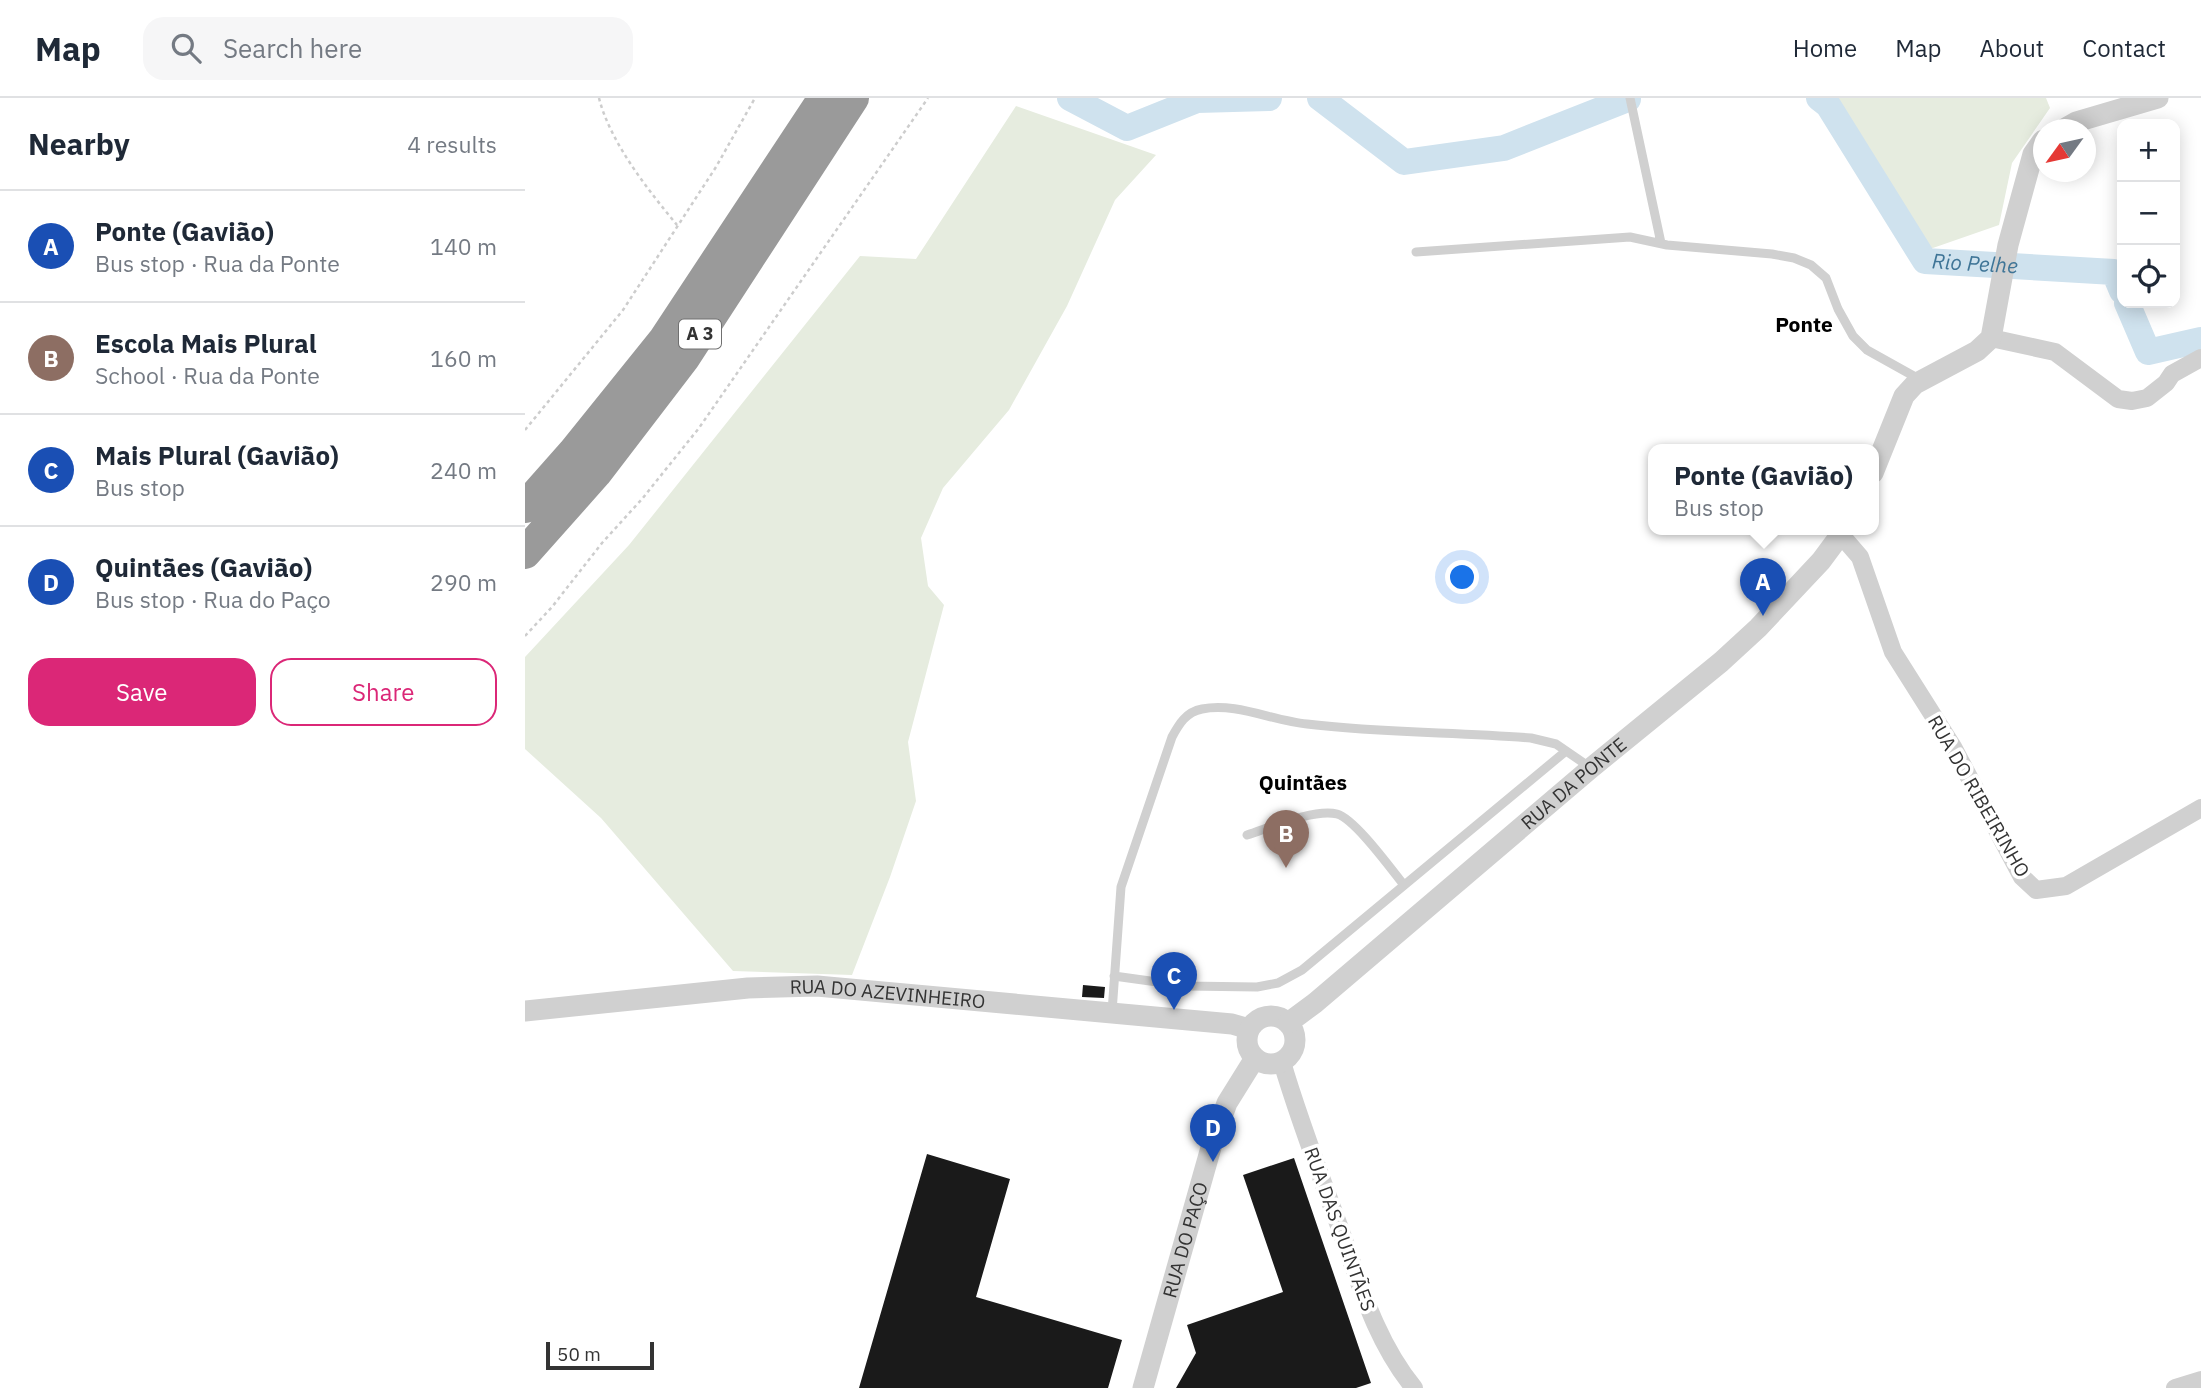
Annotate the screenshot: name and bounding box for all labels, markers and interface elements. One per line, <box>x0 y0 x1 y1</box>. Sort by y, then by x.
search box <box>143 17 633 80</box>
text: Map <box>35 27 101 70</box>
icon: search <box>167 29 205 67</box>
text: Search here <box>223 31 362 65</box>
text: Home <box>1793 32 1857 64</box>
text: Map <box>1895 32 1941 64</box>
text: About <box>1979 32 2044 64</box>
text: Contact <box>2082 32 2166 64</box>
north arrow <box>2033 119 2096 182</box>
map controls <box>2117 119 2180 308</box>
button: + <box>2117 119 2180 182</box>
text: Nearby <box>28 124 130 163</box>
text: 4 results <box>407 129 497 159</box>
button: − <box>2117 182 2180 245</box>
text: Ponte (Gavião) <box>95 214 274 248</box>
text: A <box>43 231 59 261</box>
text: 140 m <box>430 231 497 261</box>
button: locate <box>2117 245 2180 308</box>
water label: Rio Pelhe <box>1931 246 2019 279</box>
text: Bus stop · Rua da Ponte <box>95 248 340 278</box>
district label: Ponte <box>1775 310 1833 338</box>
road number: A 3 <box>679 320 721 348</box>
text: Escola Mais Plural <box>95 326 317 360</box>
text: B <box>43 343 59 373</box>
text: 160 m <box>430 343 497 373</box>
text: School · Rua da Ponte <box>95 360 320 390</box>
text: Mais Plural (Gavião) <box>95 438 339 472</box>
popup <box>1648 444 1879 535</box>
text: C <box>44 455 58 485</box>
text: 240 m <box>430 455 497 485</box>
text: Ponte (Gavião) <box>1674 458 1853 492</box>
text: Bus stop <box>95 472 185 502</box>
text: Bus stop <box>1674 492 1764 522</box>
text: Quintães (Gavião) <box>95 550 312 584</box>
pin: A <box>1740 558 1786 616</box>
your location <box>1445 560 1479 594</box>
text: D <box>43 567 59 597</box>
text: 290 m <box>430 567 497 597</box>
text: Bus stop · Rua do Paço <box>95 584 331 614</box>
button: Save <box>28 658 256 726</box>
button: Share <box>270 658 497 726</box>
street label: RUA DO RIBEIRINHO <box>1923 711 2035 881</box>
street label: RUA DA PONTE <box>1516 732 1631 835</box>
district label: Quintães <box>1259 768 1347 796</box>
pin: B <box>1263 810 1309 868</box>
pin: C <box>1151 952 1197 1010</box>
street label: RUA DO AZEVINHEIRO <box>789 974 986 1013</box>
pin: D <box>1190 1104 1236 1162</box>
street label: RUA DAS QUINTÃES <box>1299 1144 1381 1314</box>
street label: RUA DO PAÇO <box>1157 1179 1213 1301</box>
scale bar <box>546 1339 655 1371</box>
text: 50 m <box>557 1342 601 1366</box>

